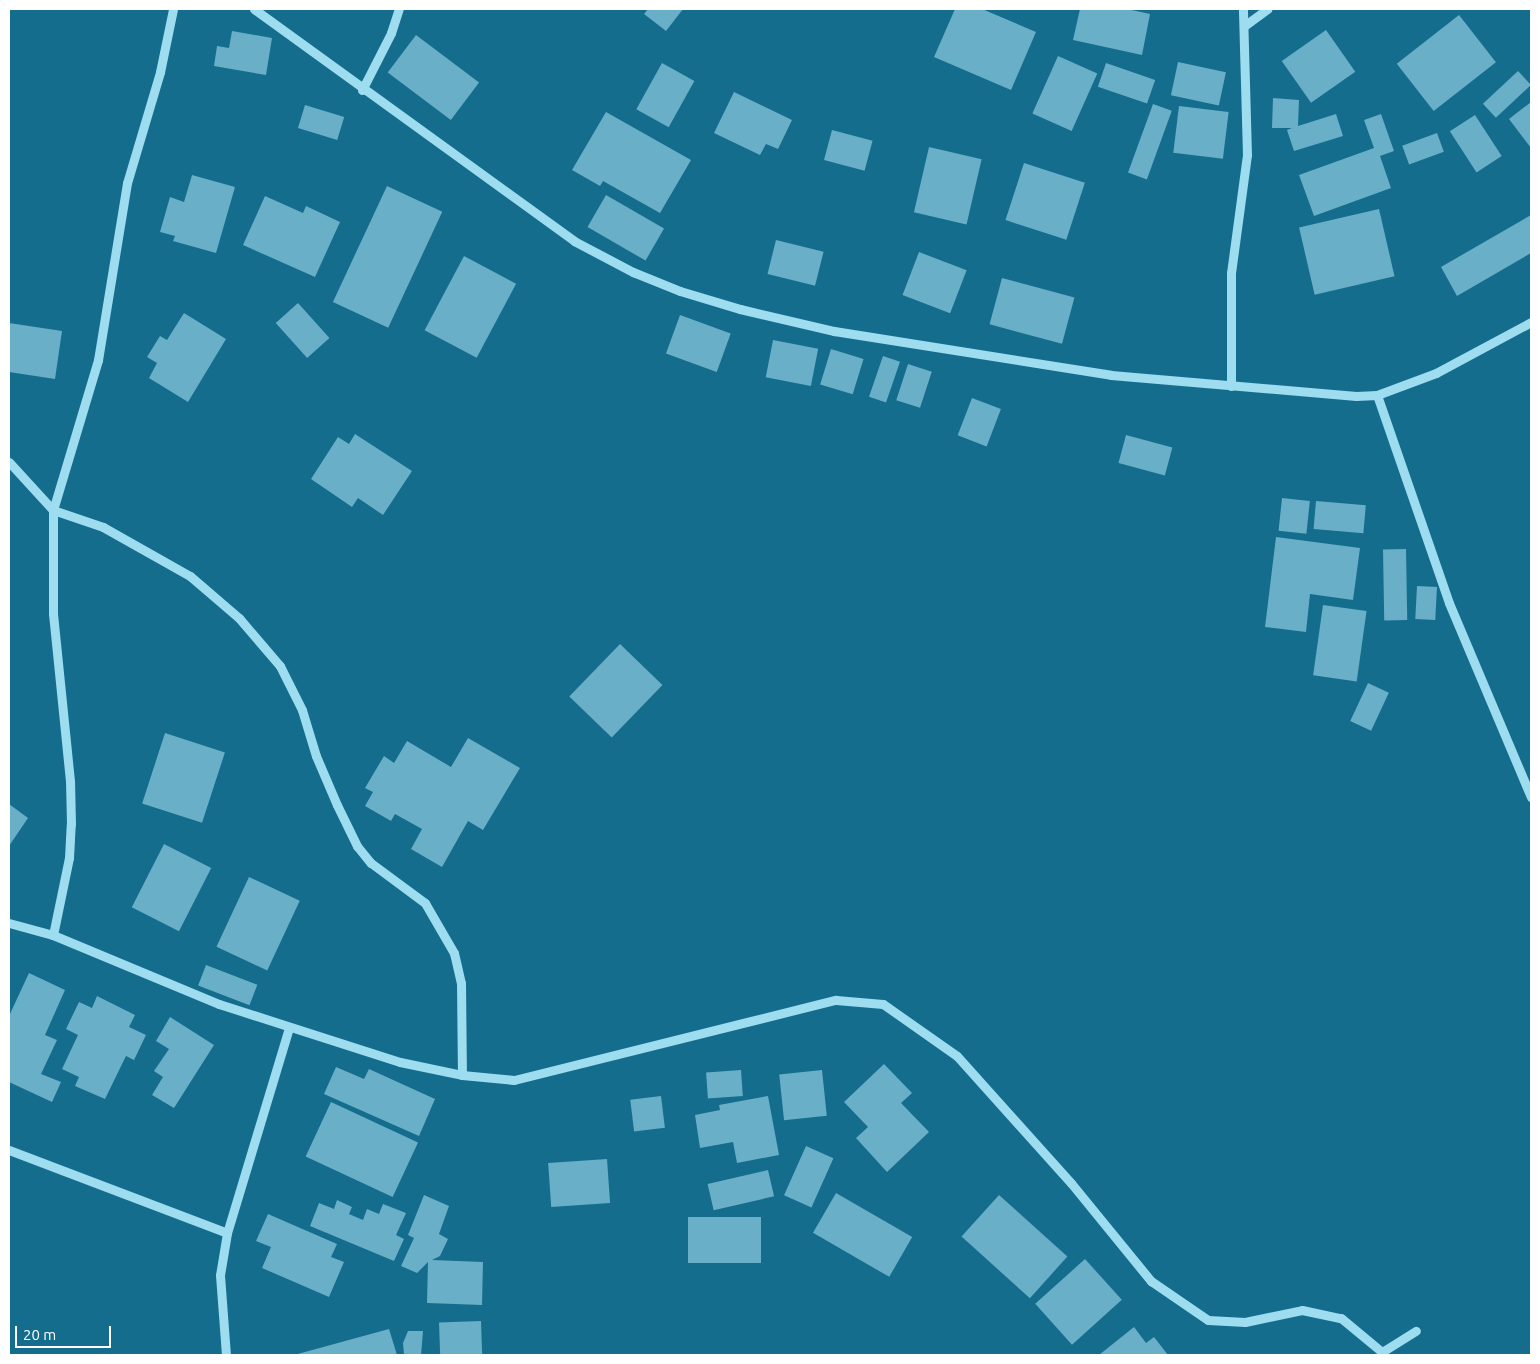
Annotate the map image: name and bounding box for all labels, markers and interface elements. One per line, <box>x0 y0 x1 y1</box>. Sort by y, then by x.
scale bar <box>18 1316 114 1348</box>
text: 20 m <box>23 1326 56 1343</box>

